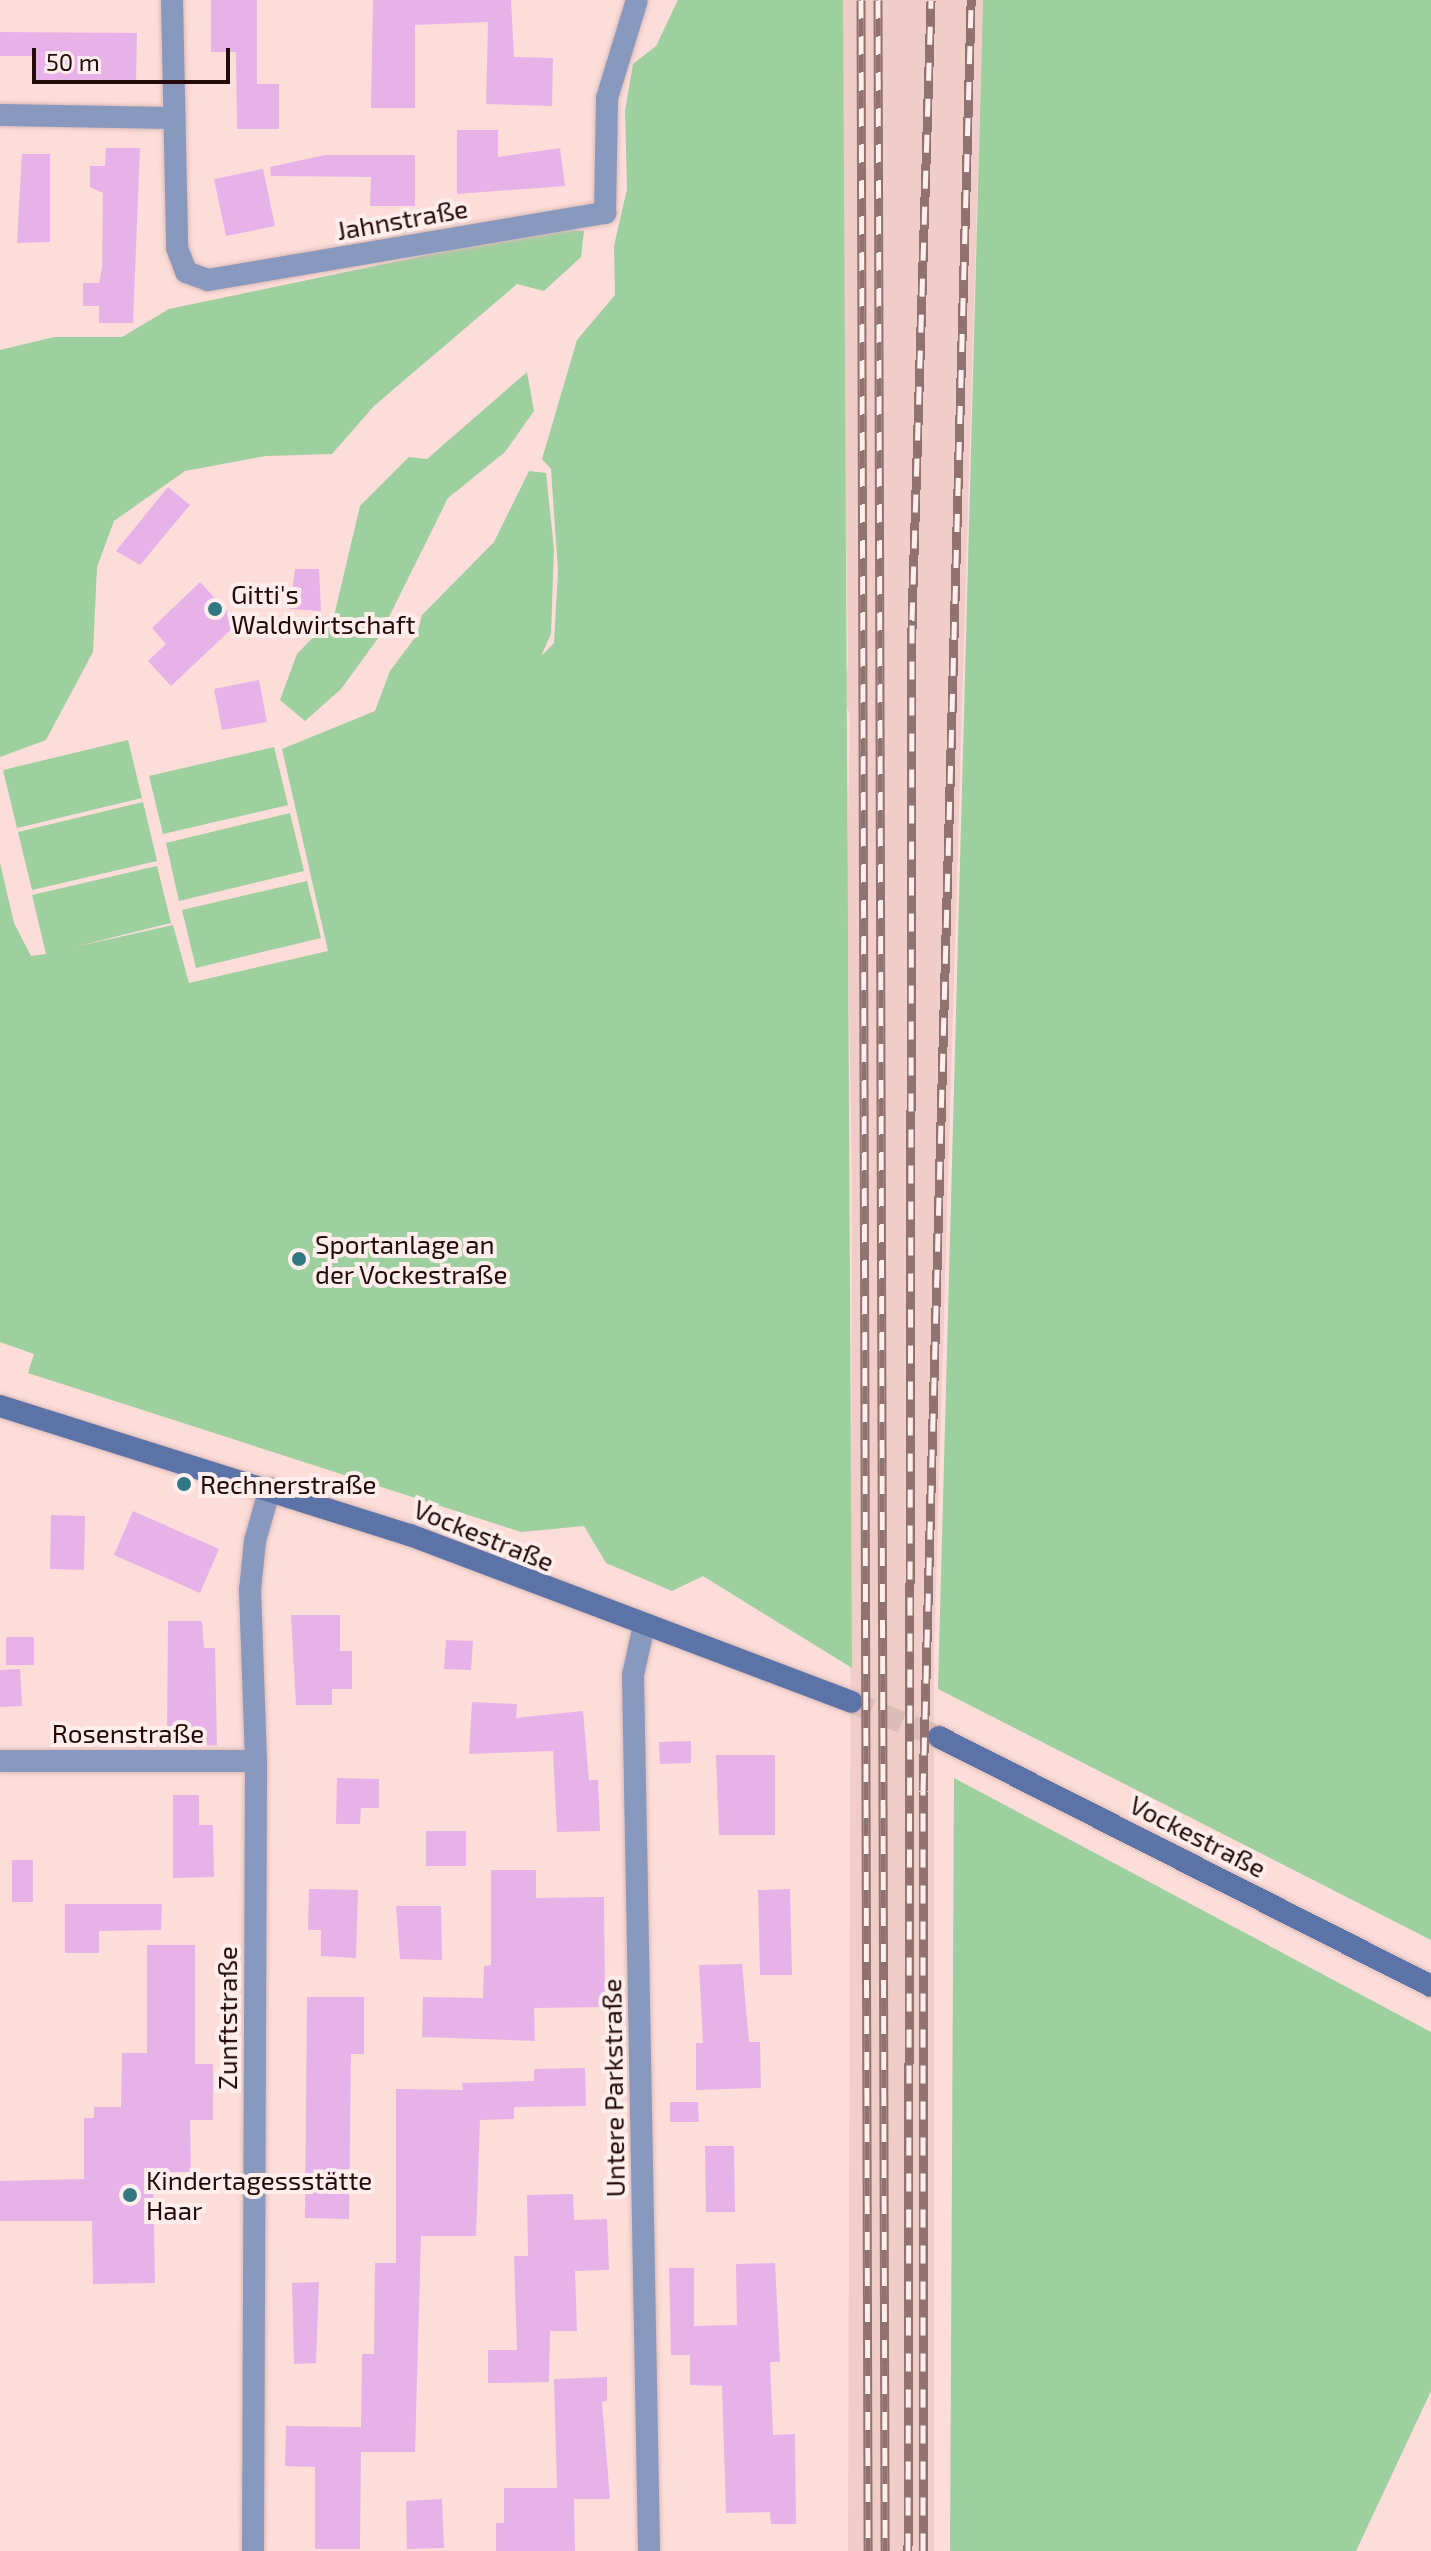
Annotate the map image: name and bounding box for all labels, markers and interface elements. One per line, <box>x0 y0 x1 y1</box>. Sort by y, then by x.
scale bar <box>36 32 234 82</box>
text: 50 m <box>46 47 100 76</box>
street label: Jahnstraße <box>334 192 470 246</box>
place label: Gitti's Waldwirtschaft <box>231 578 416 640</box>
marker: Gitti's Waldwirtschaft <box>206 600 224 618</box>
place label: Sportanlage an der Vockestraße <box>315 1228 509 1290</box>
marker: Sportanlage an der Vockestraße <box>290 1250 308 1268</box>
place label: Rechnerstraße <box>200 1468 377 1500</box>
marker: Rechnerstraße <box>175 1475 193 1493</box>
street label: Vockestraße <box>409 1493 559 1577</box>
street label: Rosenstraße <box>52 1717 204 1749</box>
street label: Vockestraße <box>1125 1788 1271 1884</box>
street label: Zunftstraße <box>211 1946 243 2090</box>
street label: Untere Parkstraße <box>595 1978 631 2198</box>
place label: Kindertagessstätte Haar <box>146 2164 372 2226</box>
marker: Kindertagessstätte Haar <box>121 2186 139 2204</box>

